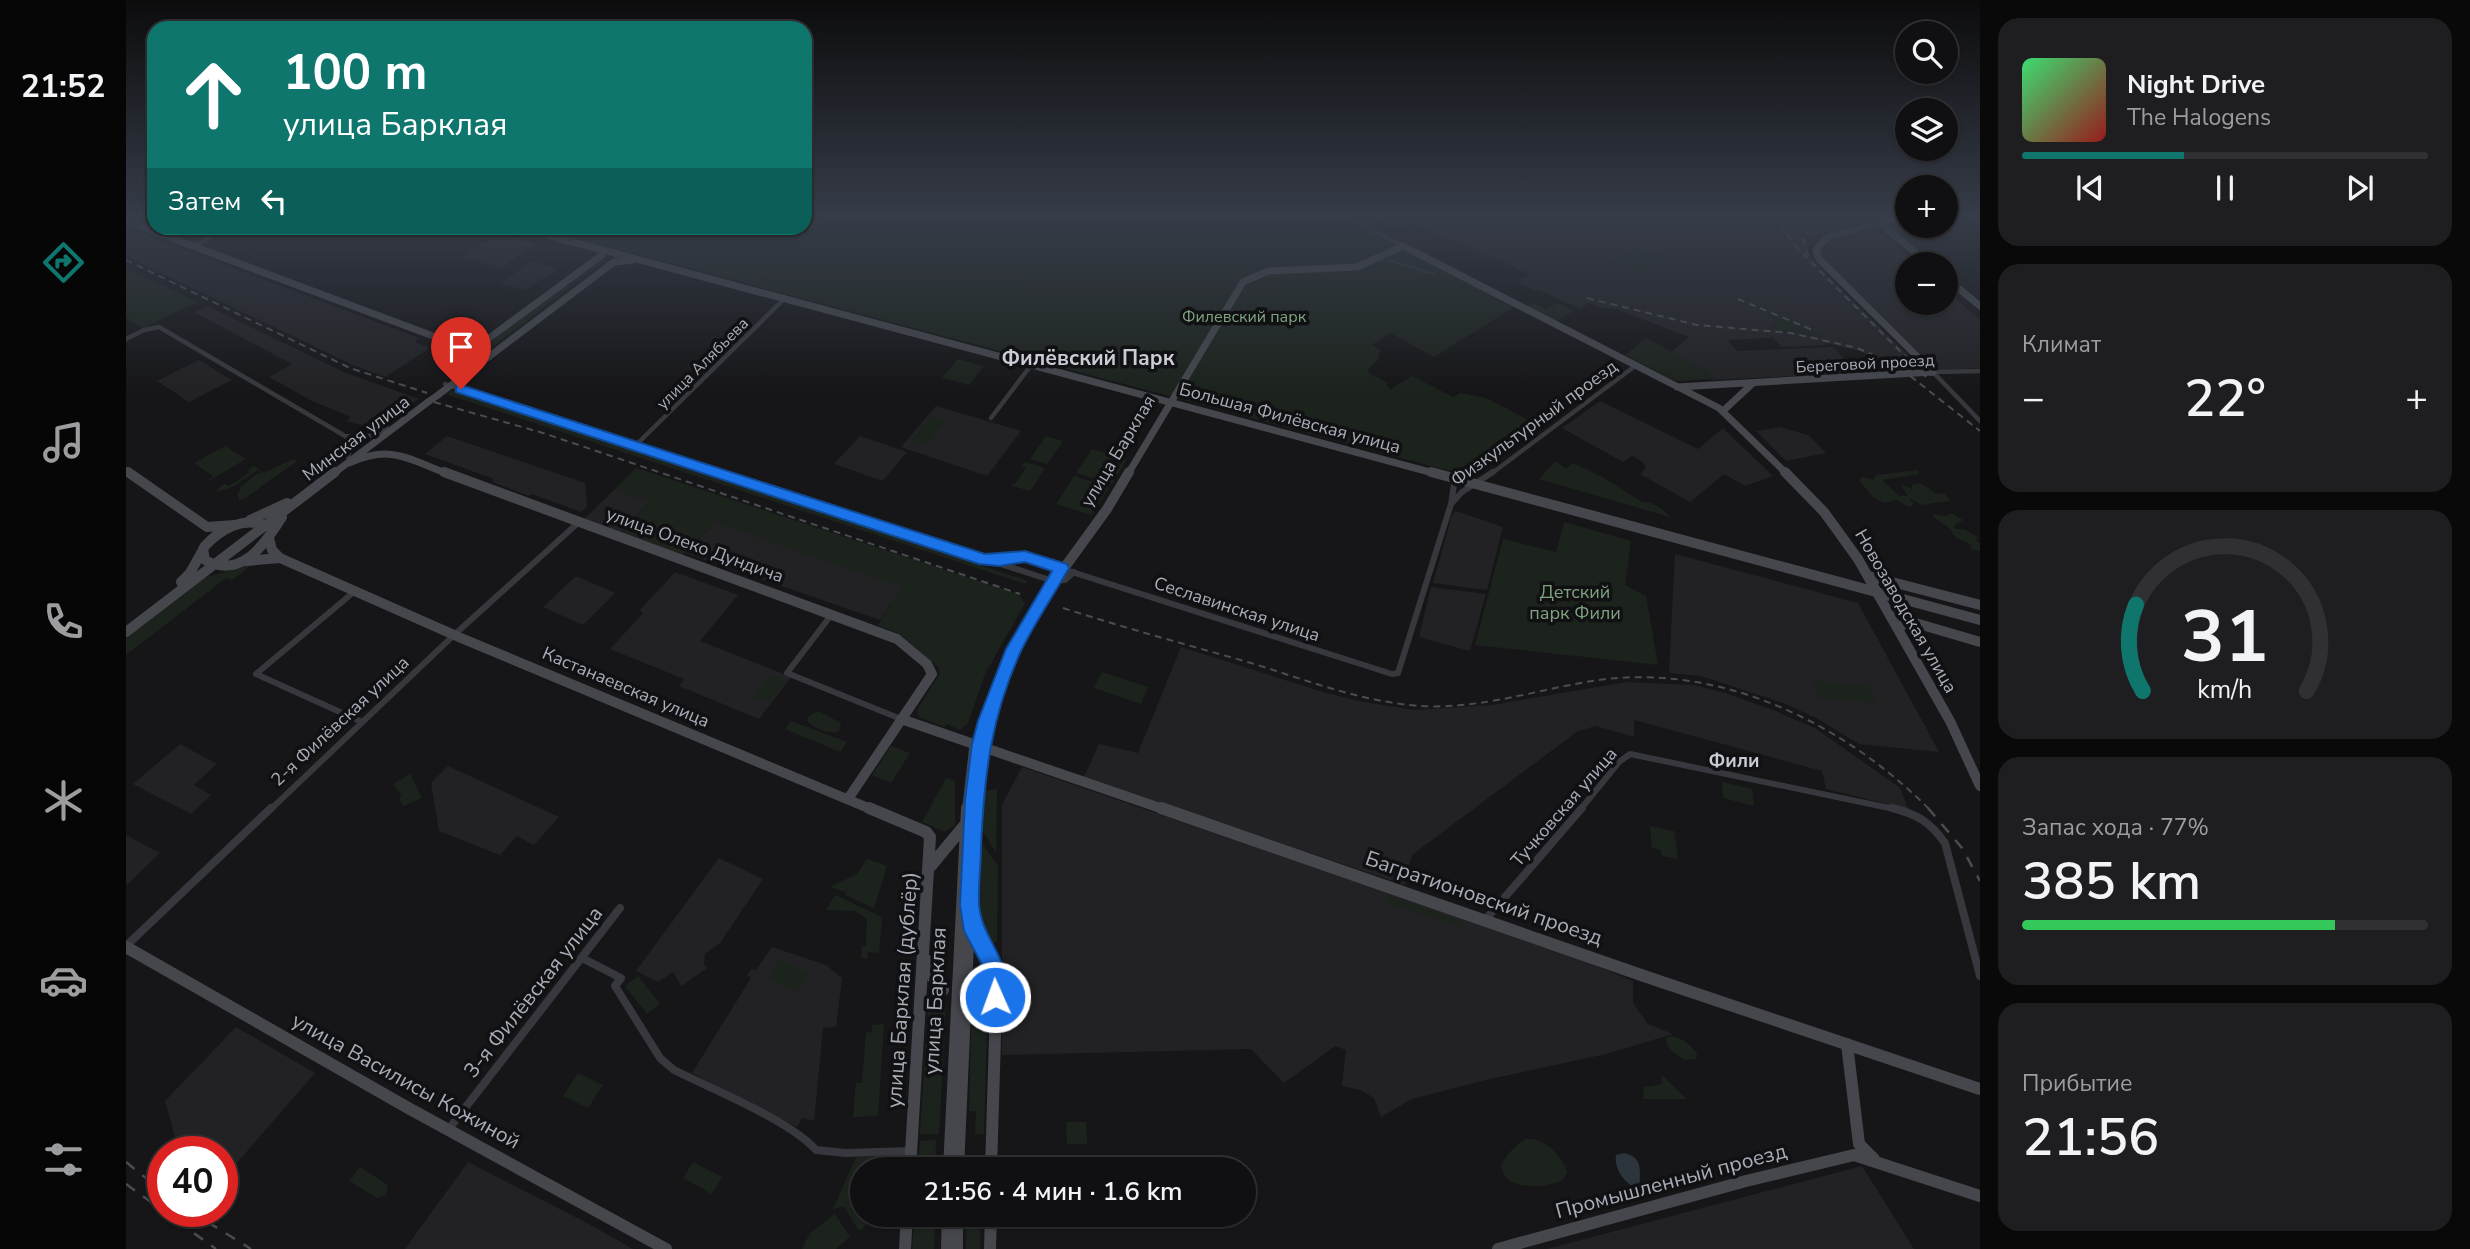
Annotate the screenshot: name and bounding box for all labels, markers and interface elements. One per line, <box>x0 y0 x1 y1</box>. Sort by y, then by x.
map controls <box>1895 21 1958 315</box>
button: search <box>1895 21 1958 84</box>
text: 100 m <box>283 39 427 106</box>
icon: ahead <box>168 49 259 140</box>
text: 21:52 <box>21 65 105 108</box>
text: Night Drive <box>2127 67 2265 102</box>
button: layers <box>1895 98 1958 161</box>
text: The Halogens <box>2127 102 2271 133</box>
text: улица Барклая <box>283 103 508 146</box>
icon: previous <box>2071 169 2109 207</box>
icon: pause <box>2206 169 2244 207</box>
icon: next <box>2341 169 2379 207</box>
button: + <box>1895 175 1958 238</box>
icon: left <box>255 182 293 220</box>
text: Затем <box>168 184 241 219</box>
icon: directions <box>39 238 88 287</box>
button: − <box>1895 252 1958 315</box>
park label: Филевский парк <box>1182 306 1307 328</box>
street label: улица Алябьева <box>652 313 754 415</box>
pin <box>431 317 491 389</box>
icon: arrive <box>442 328 480 366</box>
text: Климат <box>2022 329 2101 360</box>
district label: Филёвский Парк <box>1002 344 1175 372</box>
street label: Береговой проезд <box>1795 349 1935 379</box>
street label: Физкультурный проезд <box>1446 354 1622 492</box>
text: 22° <box>2184 363 2266 434</box>
text: − <box>2022 373 2045 424</box>
text: + <box>2405 373 2428 424</box>
street label: Большая Филёвская улица <box>1177 377 1403 459</box>
street label: Минская улица <box>297 390 415 486</box>
street label: улица Барклая <box>1075 391 1161 511</box>
icon: music <box>39 418 88 467</box>
street label: улица Олеко Дундича <box>603 502 787 588</box>
street label: Новозаводская улица <box>1849 525 1963 697</box>
street label: Сеславинская улица <box>1151 571 1323 647</box>
park label: Детский парк Фили <box>1529 580 1621 625</box>
text: 31 <box>2181 587 2269 687</box>
icon: phone <box>39 597 88 646</box>
street label: Кастанаевская улица <box>539 641 713 733</box>
street label: 2-я Филёвская улица <box>266 651 414 791</box>
text: km/h <box>2197 672 2253 706</box>
street label: Тучковская улица <box>1506 742 1622 872</box>
district label: Фили <box>1708 748 1760 774</box>
icon: climate <box>39 776 88 825</box>
text: Запас хода · 77% <box>2022 812 2209 843</box>
street label: Багратионовский проезд <box>1362 844 1606 952</box>
text: 385 km <box>2022 846 2201 917</box>
street label: улица Барклая (дублёр) <box>880 871 924 1109</box>
street label: 3-я Филёвская улица <box>457 900 609 1084</box>
street label: улица Барклая <box>917 927 953 1075</box>
icon: car <box>39 956 88 1005</box>
position arrow <box>958 960 1032 1034</box>
street label: улица Василисы Кожиной <box>287 1006 525 1156</box>
text: Прибытие <box>2022 1068 2132 1099</box>
text: 21:56 <box>2022 1102 2159 1173</box>
icon: filters <box>39 1135 88 1184</box>
speed limit sign: 40 <box>147 1136 238 1227</box>
street label: Промышленный проезд <box>1552 1137 1790 1225</box>
text: 21:56 · 4 мин · 1.6 km <box>923 1174 1183 1209</box>

